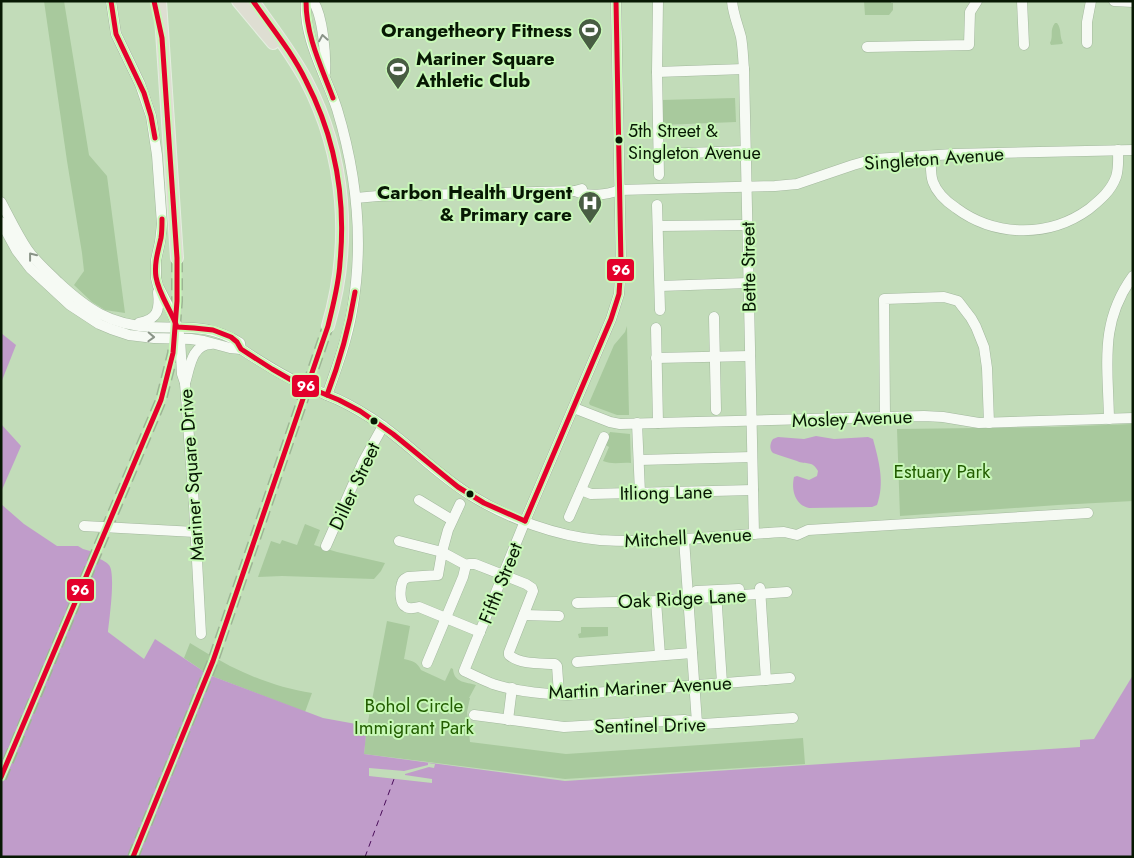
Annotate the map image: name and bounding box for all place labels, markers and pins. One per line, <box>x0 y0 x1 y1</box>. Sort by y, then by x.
place label: Orangetheory Fitness <box>381 17 572 44</box>
sports icon: Orangetheory Fitness <box>577 17 603 51</box>
place label: Mariner Square Athletic Club <box>415 45 555 94</box>
sports icon: Mariner Square Athletic Club <box>385 56 411 90</box>
place label: 5th Street & Singleton Avenue <box>628 118 761 166</box>
marker: 5th Street & Singleton Avenue <box>614 135 624 145</box>
place label: Carbon Health Urgent & Primary care <box>377 179 572 228</box>
hospital icon: Carbon Health Urgent & Primary care <box>577 190 603 224</box>
unlabelled marker <box>369 416 379 426</box>
unlabelled marker <box>465 489 475 499</box>

